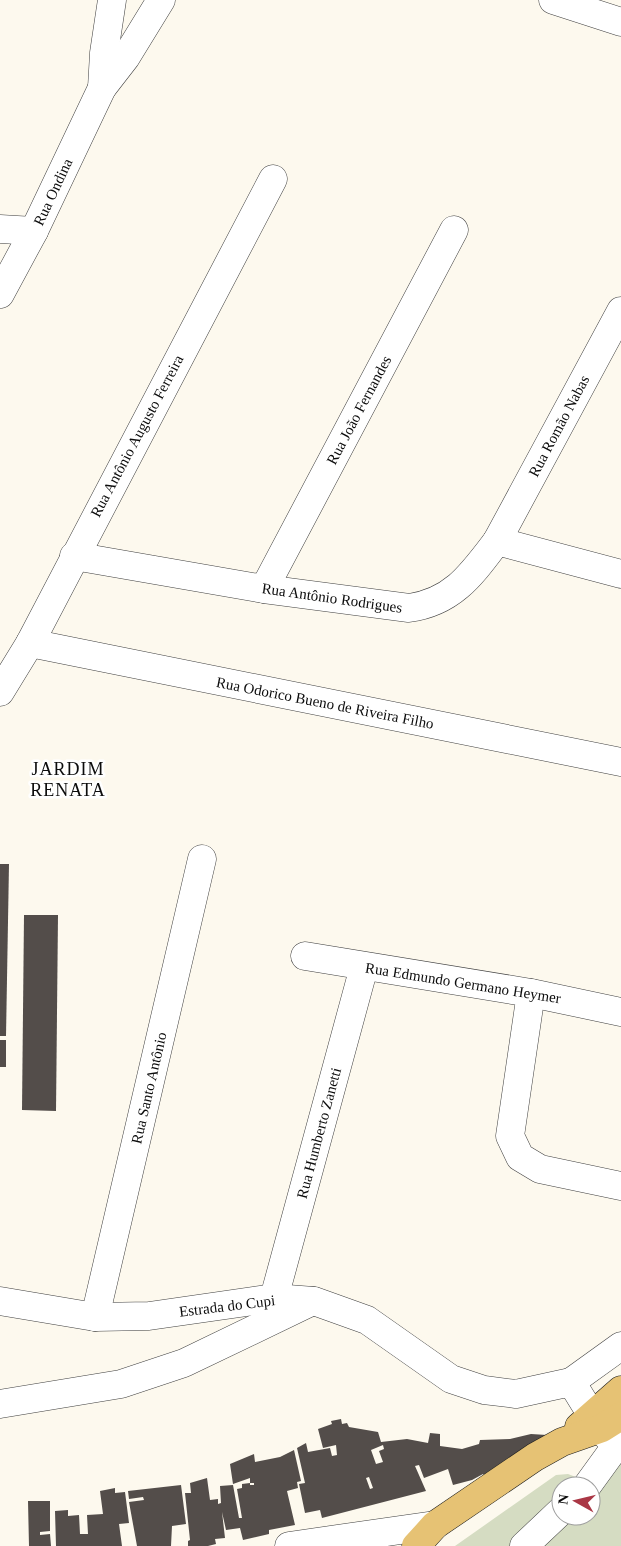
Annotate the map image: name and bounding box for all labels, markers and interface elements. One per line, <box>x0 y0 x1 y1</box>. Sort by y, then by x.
street label: Rua Ondina <box>31 156 76 228</box>
street label: Rua Antônio Augusto Ferreira <box>87 352 187 520</box>
street label: Rua João Fernandes <box>324 353 394 467</box>
street label: Rua Romão Nabas <box>526 372 593 479</box>
street label: Rua Antônio Rodrigues <box>261 580 403 616</box>
street label: Rua Odorico Bueno de Riveira Filho <box>215 674 435 732</box>
district label: JARDIM RENATA <box>30 759 106 800</box>
street label: Rua Edmundo Germano Heymer <box>364 960 562 1006</box>
street label: Rua Santo Antônio <box>128 1031 170 1145</box>
street label: Rua Humberto Zanetti <box>294 1066 344 1200</box>
street label: Estrada do Cupi <box>178 1292 276 1320</box>
north arrow <box>551 1476 601 1526</box>
text: N <box>555 1493 572 1505</box>

